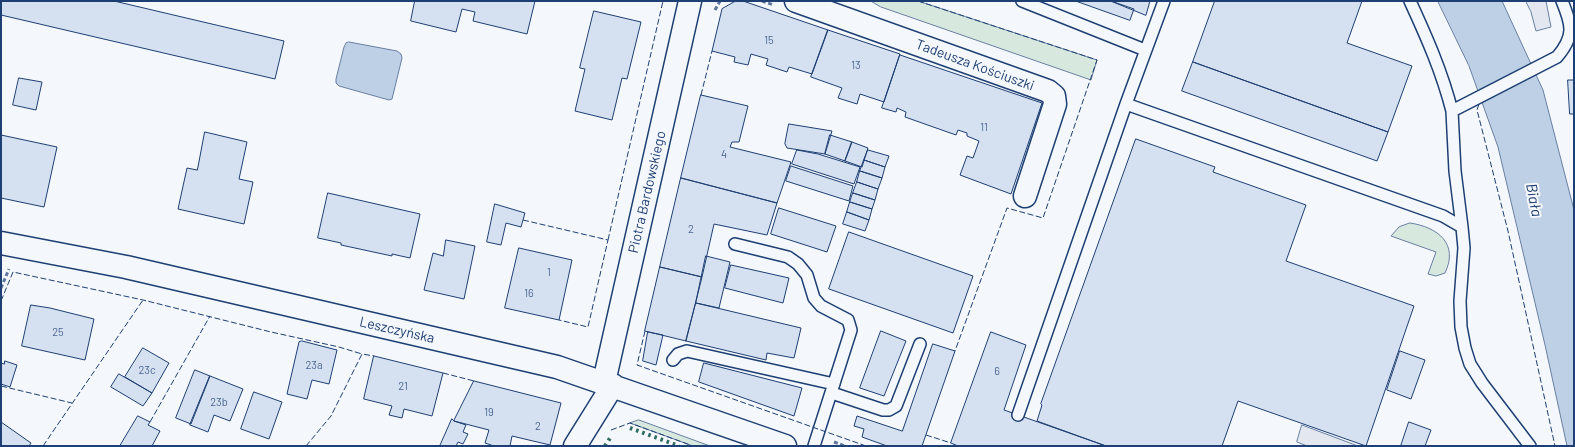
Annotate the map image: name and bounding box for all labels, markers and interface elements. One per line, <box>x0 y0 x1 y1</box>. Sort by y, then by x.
house number: 15 <box>764 33 774 47</box>
street label: Tadeusza Kościuszki <box>913 36 1037 94</box>
house number: 13 <box>851 58 861 72</box>
house number: 11 <box>980 120 988 134</box>
street label: Piotra Bardowskiego <box>625 129 669 255</box>
house number: 4 <box>721 147 727 161</box>
water label: Biała <box>1522 182 1546 218</box>
house number: 2 <box>688 222 694 236</box>
house number: 1 <box>547 265 551 279</box>
house number: 16 <box>524 286 534 300</box>
street label: Leszczyńska <box>358 313 436 347</box>
house number: 25 <box>52 325 64 339</box>
house number: 23a <box>305 358 323 372</box>
house number: 23c <box>138 363 156 377</box>
house number: 6 <box>994 364 1000 378</box>
house number: 21 <box>398 379 408 393</box>
house number: 23b <box>210 395 228 409</box>
house number: 19 <box>484 405 494 419</box>
house number: 2 <box>535 419 541 433</box>

